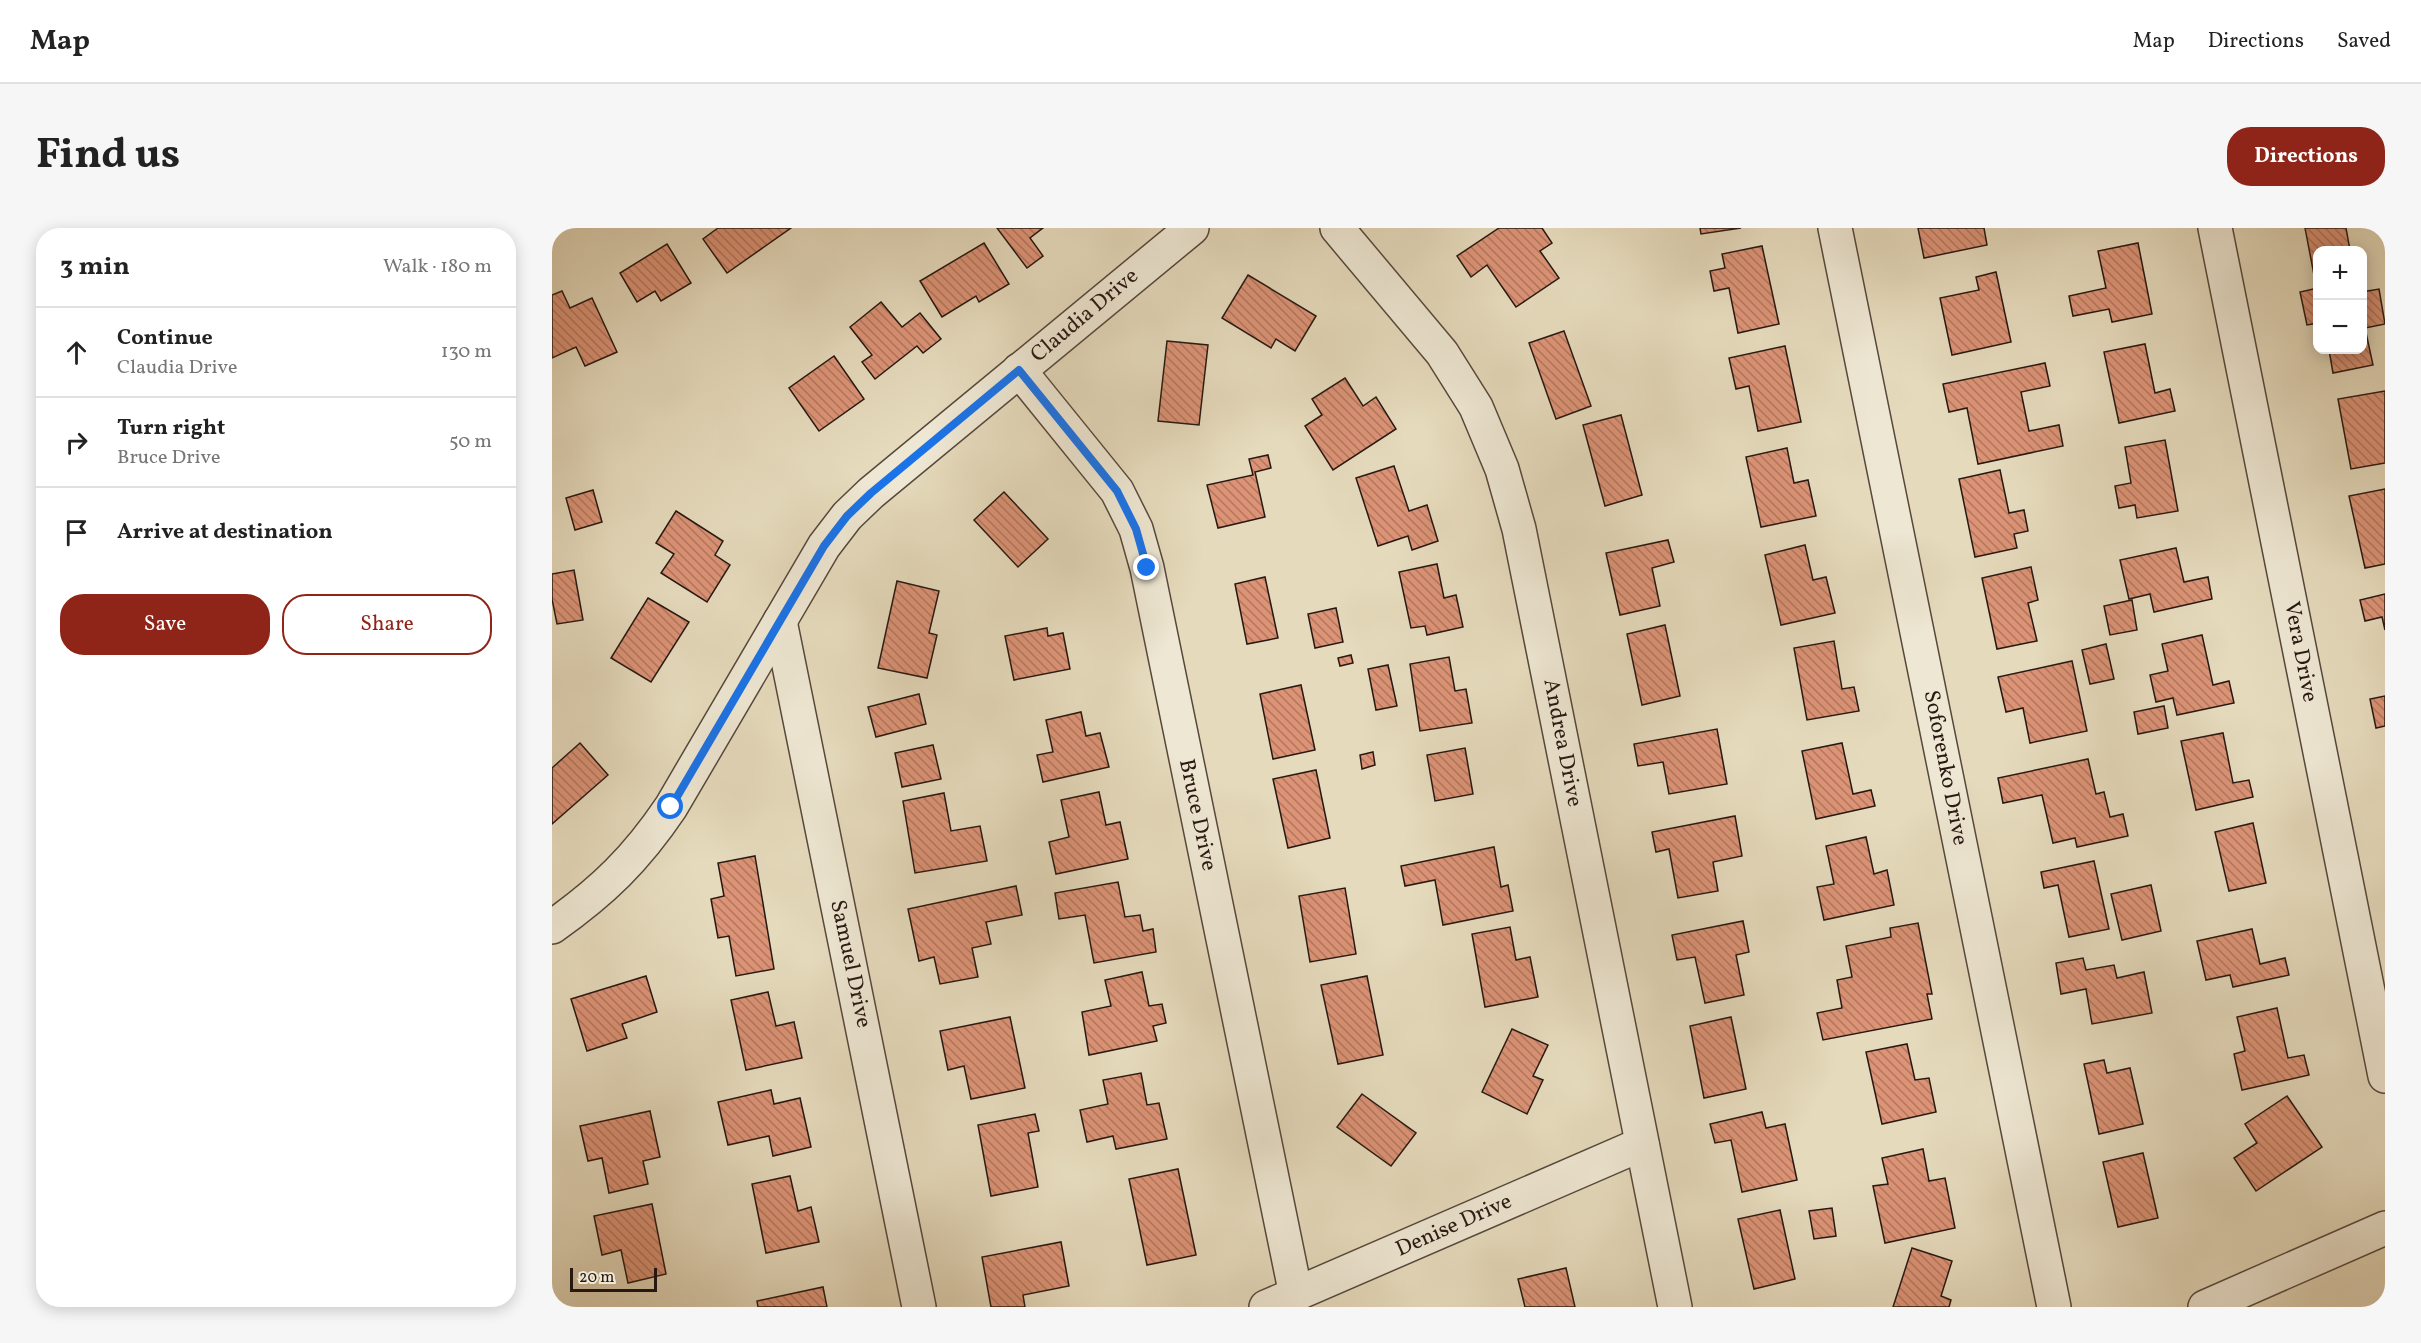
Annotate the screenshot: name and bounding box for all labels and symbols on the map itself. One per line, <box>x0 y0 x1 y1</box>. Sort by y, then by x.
street label: Claudia Drive <box>1024 262 1146 370</box>
route end <box>1133 554 1159 580</box>
street label: Vera Drive <box>2275 599 2325 705</box>
street label: Andrea Drive <box>1534 676 1590 810</box>
street label: Soforenko Drive <box>1915 688 1975 848</box>
street label: Bruce Drive <box>1170 756 1224 874</box>
route start <box>657 793 683 819</box>
street label: Samuel Drive <box>821 897 879 1031</box>
street label: Denise Drive <box>1391 1187 1517 1265</box>
scale bar <box>570 1265 657 1292</box>

